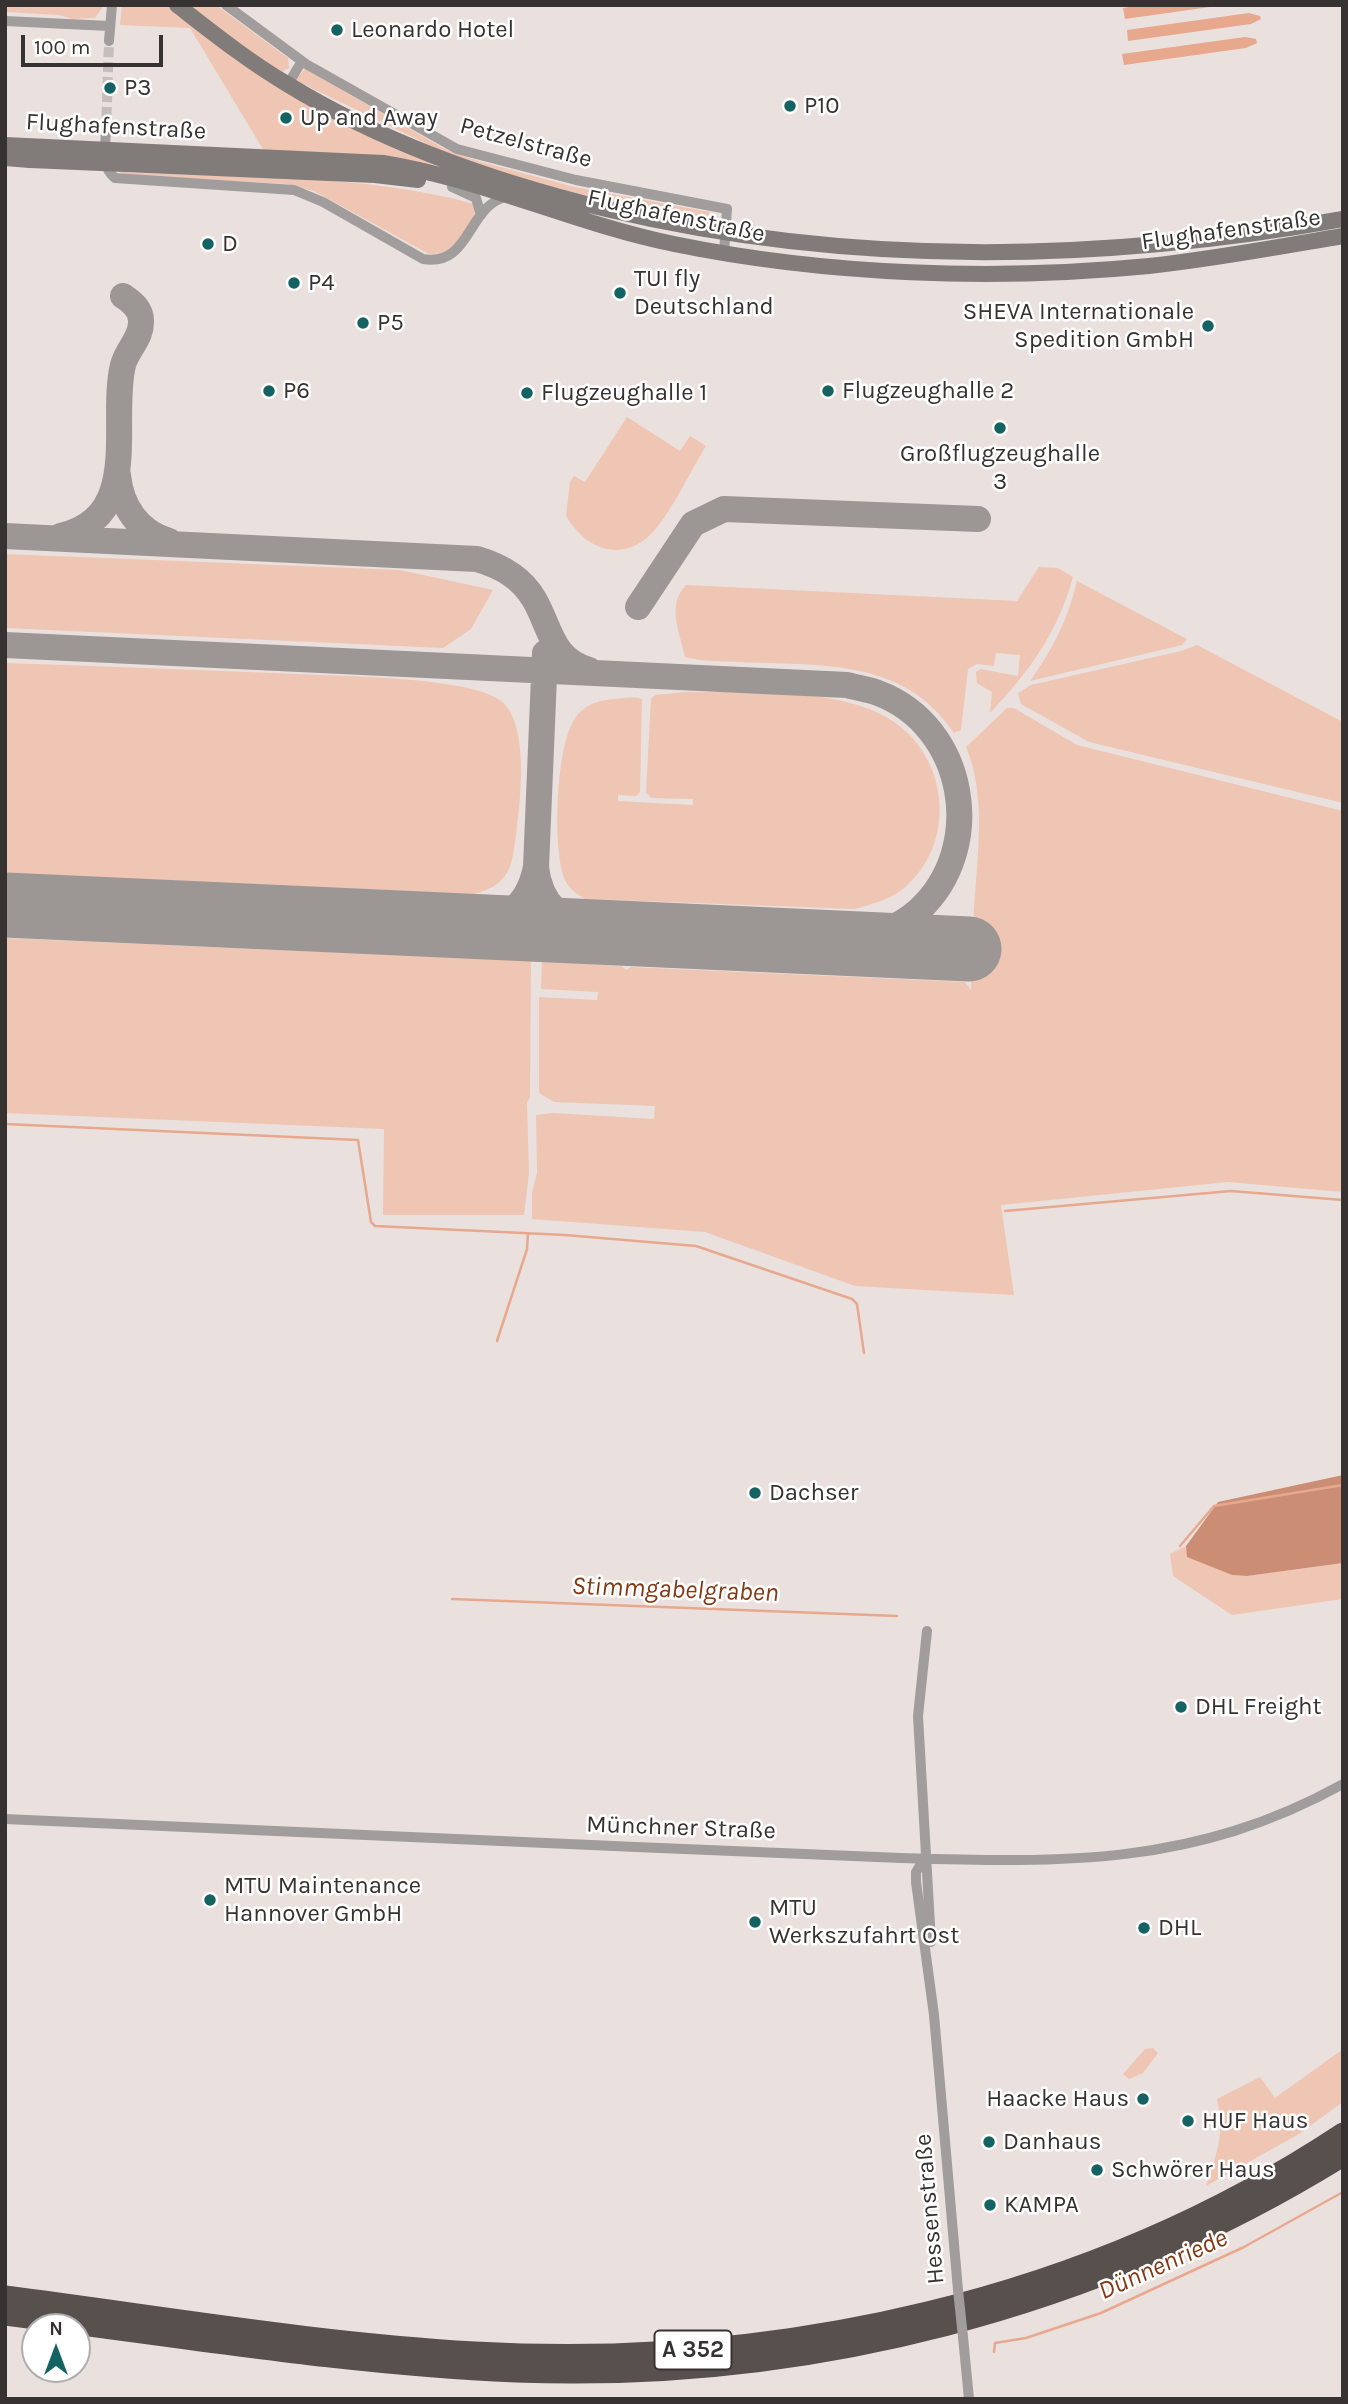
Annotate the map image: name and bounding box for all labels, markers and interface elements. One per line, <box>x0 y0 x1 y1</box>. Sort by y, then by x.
place label: Leonardo Hotel <box>351 16 514 44</box>
scale bar <box>24 21 166 65</box>
marker: Leonardo Hotel <box>329 22 345 38</box>
text: 100 m <box>34 35 91 59</box>
place label: P3 <box>124 74 151 102</box>
marker: P3 <box>102 80 118 96</box>
place label: P10 <box>804 92 839 120</box>
marker: P10 <box>782 98 798 114</box>
place label: Up and Away <box>300 104 438 132</box>
street label: Flughafenstraße <box>25 108 207 146</box>
marker: Up and Away <box>278 110 294 126</box>
street label: Petzelstraße <box>457 112 595 174</box>
street label: Flughafenstraße <box>585 183 767 249</box>
street label: Flughafenstraße <box>1140 203 1322 257</box>
place label: D <box>222 230 238 258</box>
marker: D <box>200 236 216 252</box>
place label: TUI fly Deutschland <box>634 265 774 321</box>
place label: P4 <box>308 269 335 297</box>
marker: P4 <box>286 275 302 291</box>
marker: TUI fly Deutschland <box>612 285 628 301</box>
place label: SHEVA Internationale Spedition GmbH <box>963 298 1194 354</box>
place label: P5 <box>377 309 404 337</box>
marker: P5 <box>355 315 371 331</box>
marker: SHEVA Internationale Spedition GmbH <box>1200 318 1216 334</box>
place label: P6 <box>283 377 310 405</box>
place label: Flugzeughalle 2 <box>842 377 1014 405</box>
place label: Flugzeughalle 1 <box>541 379 707 407</box>
marker: P6 <box>261 383 277 399</box>
marker: Flugzeughalle 2 <box>820 383 836 399</box>
marker: Flugzeughalle 1 <box>519 385 535 401</box>
marker: Großflugzeughalle 3 <box>992 420 1008 436</box>
place label: Großflugzeughalle 3 <box>900 440 1100 496</box>
place label: Dachser <box>769 1479 859 1507</box>
marker: Dachser <box>747 1485 763 1501</box>
water label: Stimmgabelgraben <box>571 1571 779 1609</box>
place label: DHL Freight <box>1195 1693 1322 1721</box>
marker: DHL Freight <box>1173 1699 1189 1715</box>
street label: Münchner Straße <box>586 1810 776 1846</box>
place label: MTU Maintenance Hannover GmbH <box>224 1872 421 1928</box>
marker: MTU Maintenance Hannover GmbH <box>202 1892 218 1908</box>
place label: MTU Werkszufahrt Ost <box>769 1894 959 1950</box>
marker: MTU Werkszufahrt Ost <box>747 1914 763 1930</box>
place label: DHL <box>1158 1914 1201 1942</box>
marker: DHL <box>1136 1920 1152 1936</box>
place label: Haacke Haus <box>986 2085 1129 2113</box>
marker: Haacke Haus <box>1135 2091 1151 2107</box>
place label: HUF Haus <box>1202 2107 1308 2135</box>
marker: HUF Haus <box>1180 2113 1196 2129</box>
place label: Danhaus <box>1003 2128 1101 2156</box>
street label: Hessenstraße <box>909 2133 951 2285</box>
marker: Danhaus <box>981 2134 997 2150</box>
place label: Schwörer Haus <box>1111 2156 1275 2184</box>
marker: Schwörer Haus <box>1089 2162 1105 2178</box>
place label: KAMPA <box>1004 2191 1079 2219</box>
marker: KAMPA <box>982 2197 998 2213</box>
water label: Dünnenriede <box>1094 2223 1232 2307</box>
north arrow <box>21 2313 91 2383</box>
text: N <box>49 2318 63 2340</box>
road number: A 352 <box>654 2330 732 2370</box>

